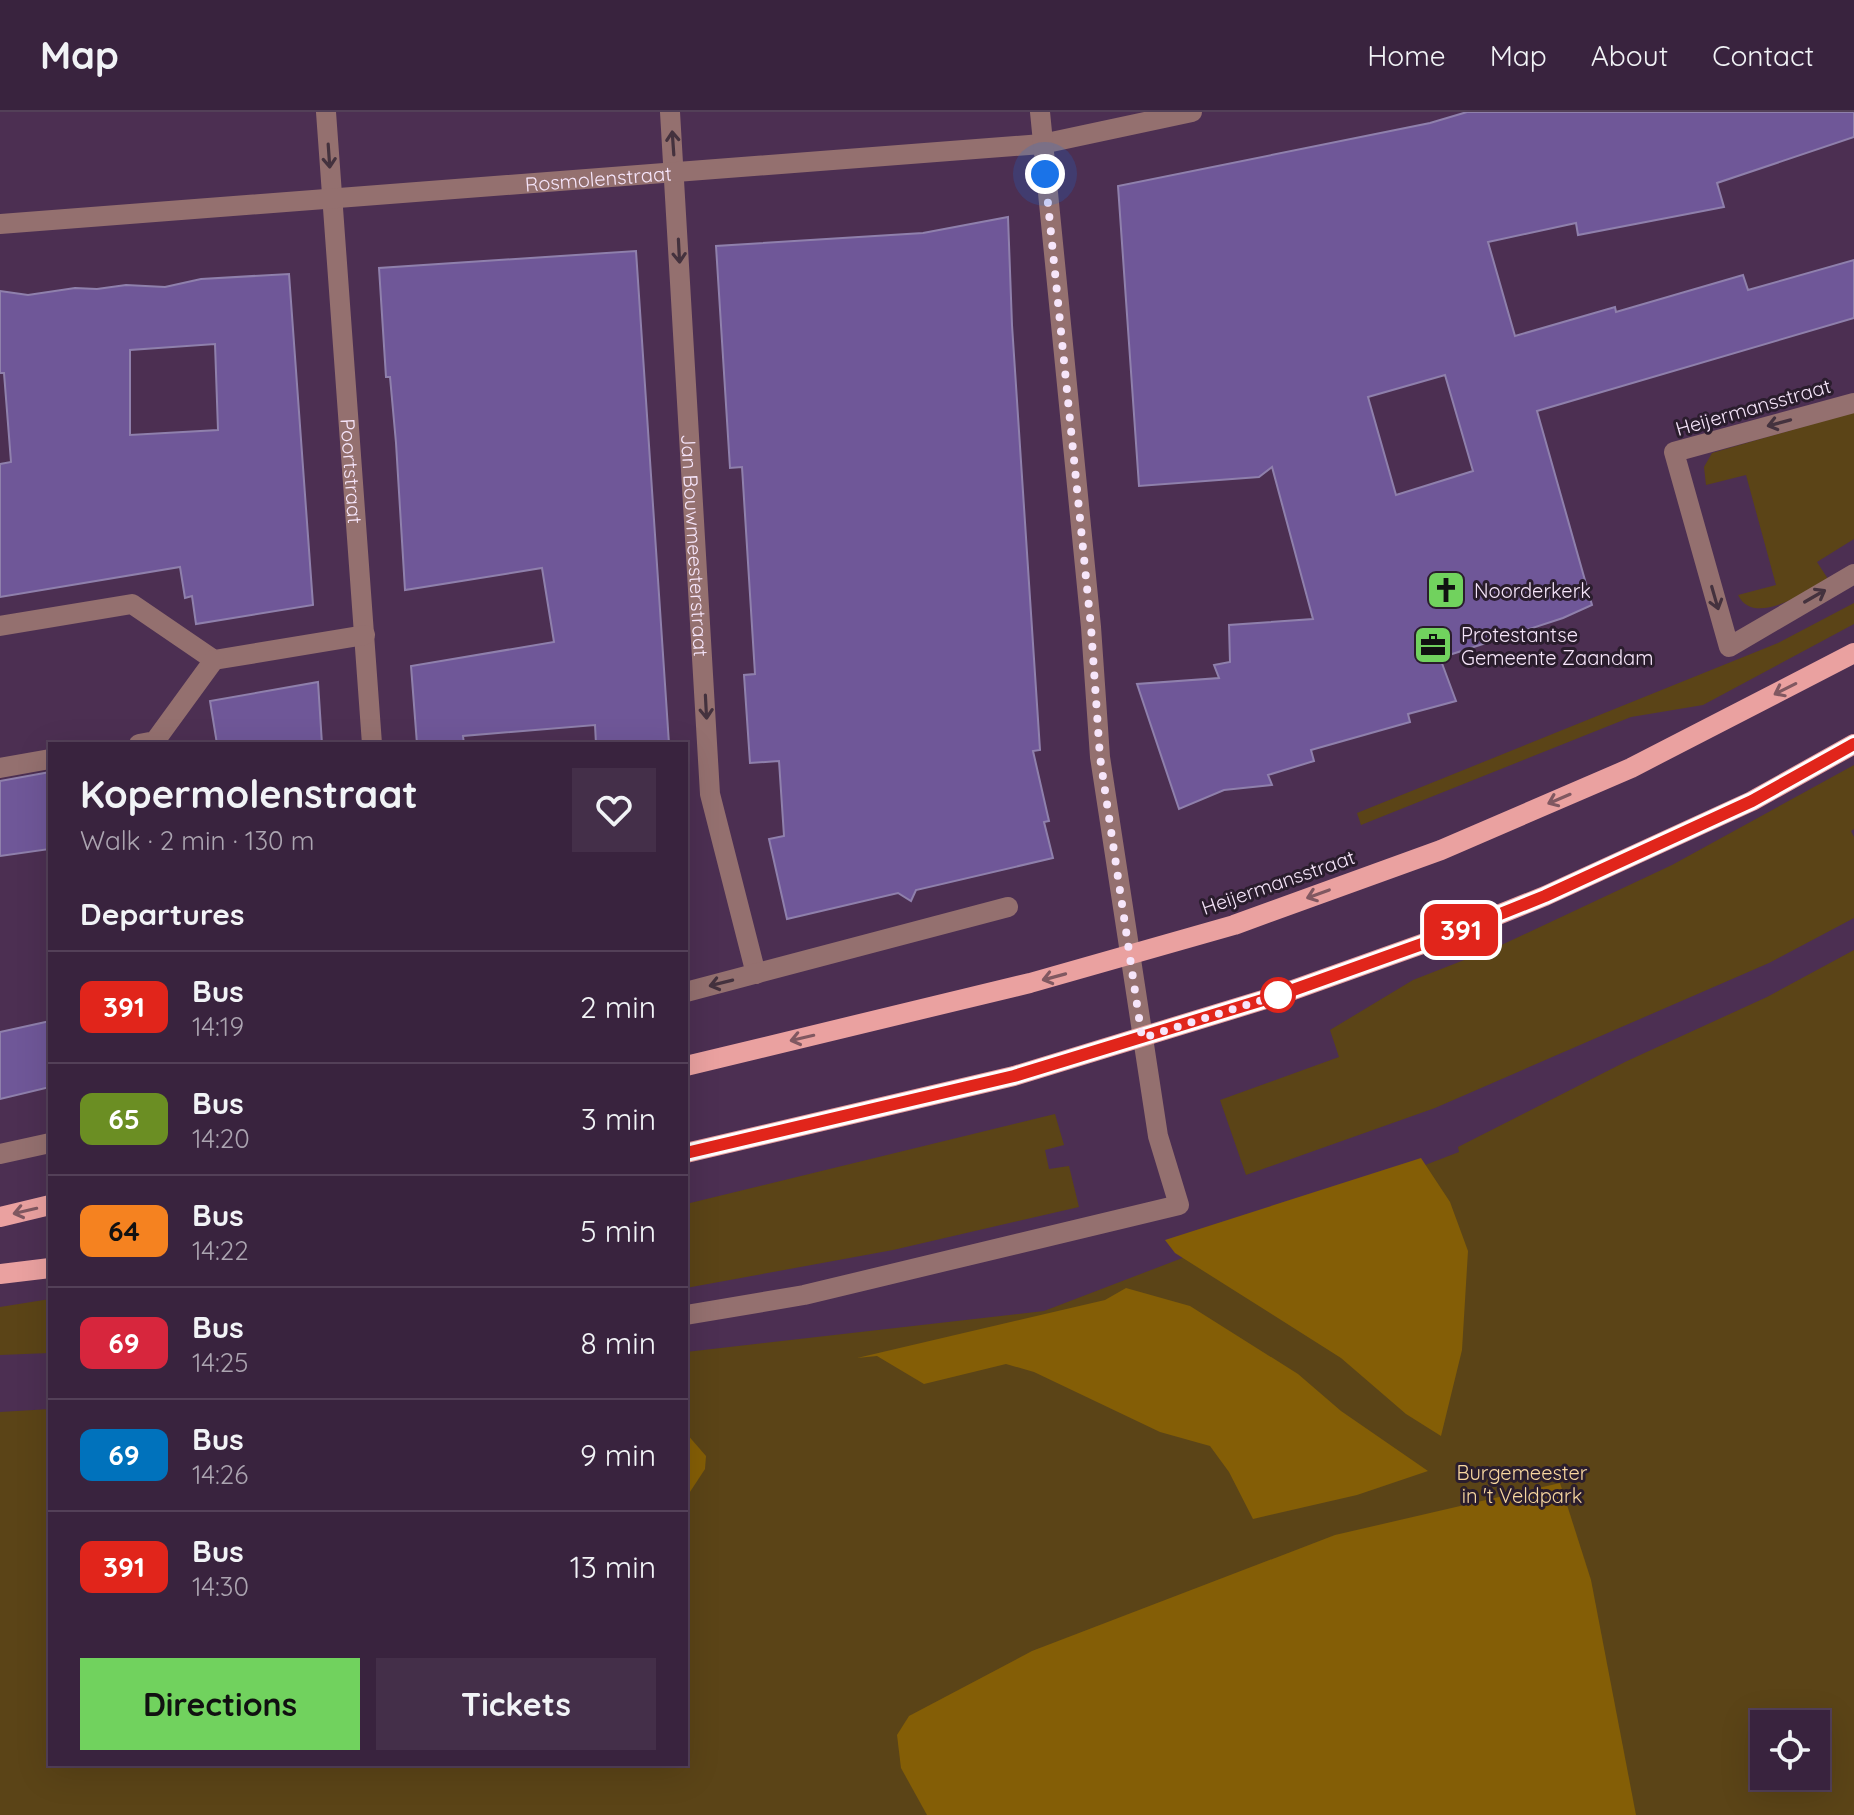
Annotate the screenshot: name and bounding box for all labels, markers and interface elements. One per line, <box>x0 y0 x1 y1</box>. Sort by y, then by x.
text: Map <box>40 31 119 79</box>
text: Home <box>1367 38 1446 73</box>
text: Map <box>1490 38 1547 73</box>
text: About <box>1591 38 1668 73</box>
text: Contact <box>1712 38 1814 73</box>
one-way arrow <box>665 130 680 157</box>
one-way arrow <box>322 142 337 169</box>
your location <box>1025 154 1065 194</box>
street label: Rosmolenstraat <box>524 160 673 196</box>
one-way arrow <box>672 238 687 264</box>
street label: Heijermansstraat <box>1672 373 1834 441</box>
one-way arrow <box>1766 416 1792 431</box>
street label: Poortstraat <box>336 417 368 525</box>
street label: Jan Bouwmeesterstraat <box>676 433 714 658</box>
church icon: Noorderkerk <box>1425 569 1467 611</box>
place label: Noorderkerk <box>1474 578 1591 603</box>
one-way arrow <box>1708 584 1723 610</box>
one-way arrow <box>1803 588 1827 603</box>
place label: Protestantse Gemeente Zaandam <box>1461 622 1653 670</box>
office icon: Protestantse Gemeente Zaandam <box>1412 624 1454 666</box>
one-way arrow <box>1773 681 1797 697</box>
one-way arrow <box>699 693 714 720</box>
button: heart <box>572 768 656 852</box>
text: Kopermolenstraat <box>80 770 418 818</box>
one-way arrow <box>1548 792 1572 807</box>
text: Walk · 2 min · 130 m <box>80 824 314 857</box>
street label: Heijermansstraat <box>1198 844 1358 920</box>
one-way arrow <box>1306 888 1331 903</box>
text: Departures <box>80 895 245 933</box>
line badge: 391 <box>1415 904 1507 956</box>
text: 391 <box>1440 912 1482 947</box>
one-way arrow <box>1042 970 1068 985</box>
text: Bus <box>192 972 244 1010</box>
one-way arrow <box>709 976 735 991</box>
unlabelled marker <box>1261 978 1295 1012</box>
text: 2 min <box>580 988 656 1026</box>
text: 391 <box>103 989 145 1024</box>
text: 14:19 <box>192 1010 244 1043</box>
one-way arrow <box>789 1032 815 1047</box>
text: Bus <box>192 1084 244 1122</box>
text: 3 min <box>581 1100 656 1138</box>
text: 65 <box>108 1101 140 1136</box>
text: 14:20 <box>192 1122 250 1155</box>
text: Bus <box>192 1196 244 1234</box>
one-way arrow <box>13 1204 38 1219</box>
text: 5 min <box>580 1212 656 1250</box>
text: 64 <box>108 1213 140 1248</box>
text: 14:22 <box>192 1234 249 1267</box>
text: Bus <box>192 1308 244 1346</box>
text: 8 min <box>580 1324 656 1362</box>
text: 69 <box>108 1325 140 1360</box>
text: 14:25 <box>192 1346 248 1379</box>
text: Bus <box>192 1420 244 1458</box>
text: 9 min <box>580 1436 656 1474</box>
text: 69 <box>108 1437 140 1472</box>
text: 14:26 <box>192 1458 248 1491</box>
park label: Burgemeester in 't Veldpark <box>1456 1460 1588 1508</box>
text: Bus <box>192 1532 244 1570</box>
text: 13 min <box>570 1548 656 1586</box>
text: 391 <box>103 1549 145 1584</box>
text: 14:30 <box>192 1570 249 1603</box>
button: Directions <box>80 1658 360 1750</box>
button: Tickets <box>376 1658 656 1750</box>
map controls <box>1750 1710 1830 1790</box>
button: locate <box>1750 1710 1830 1790</box>

